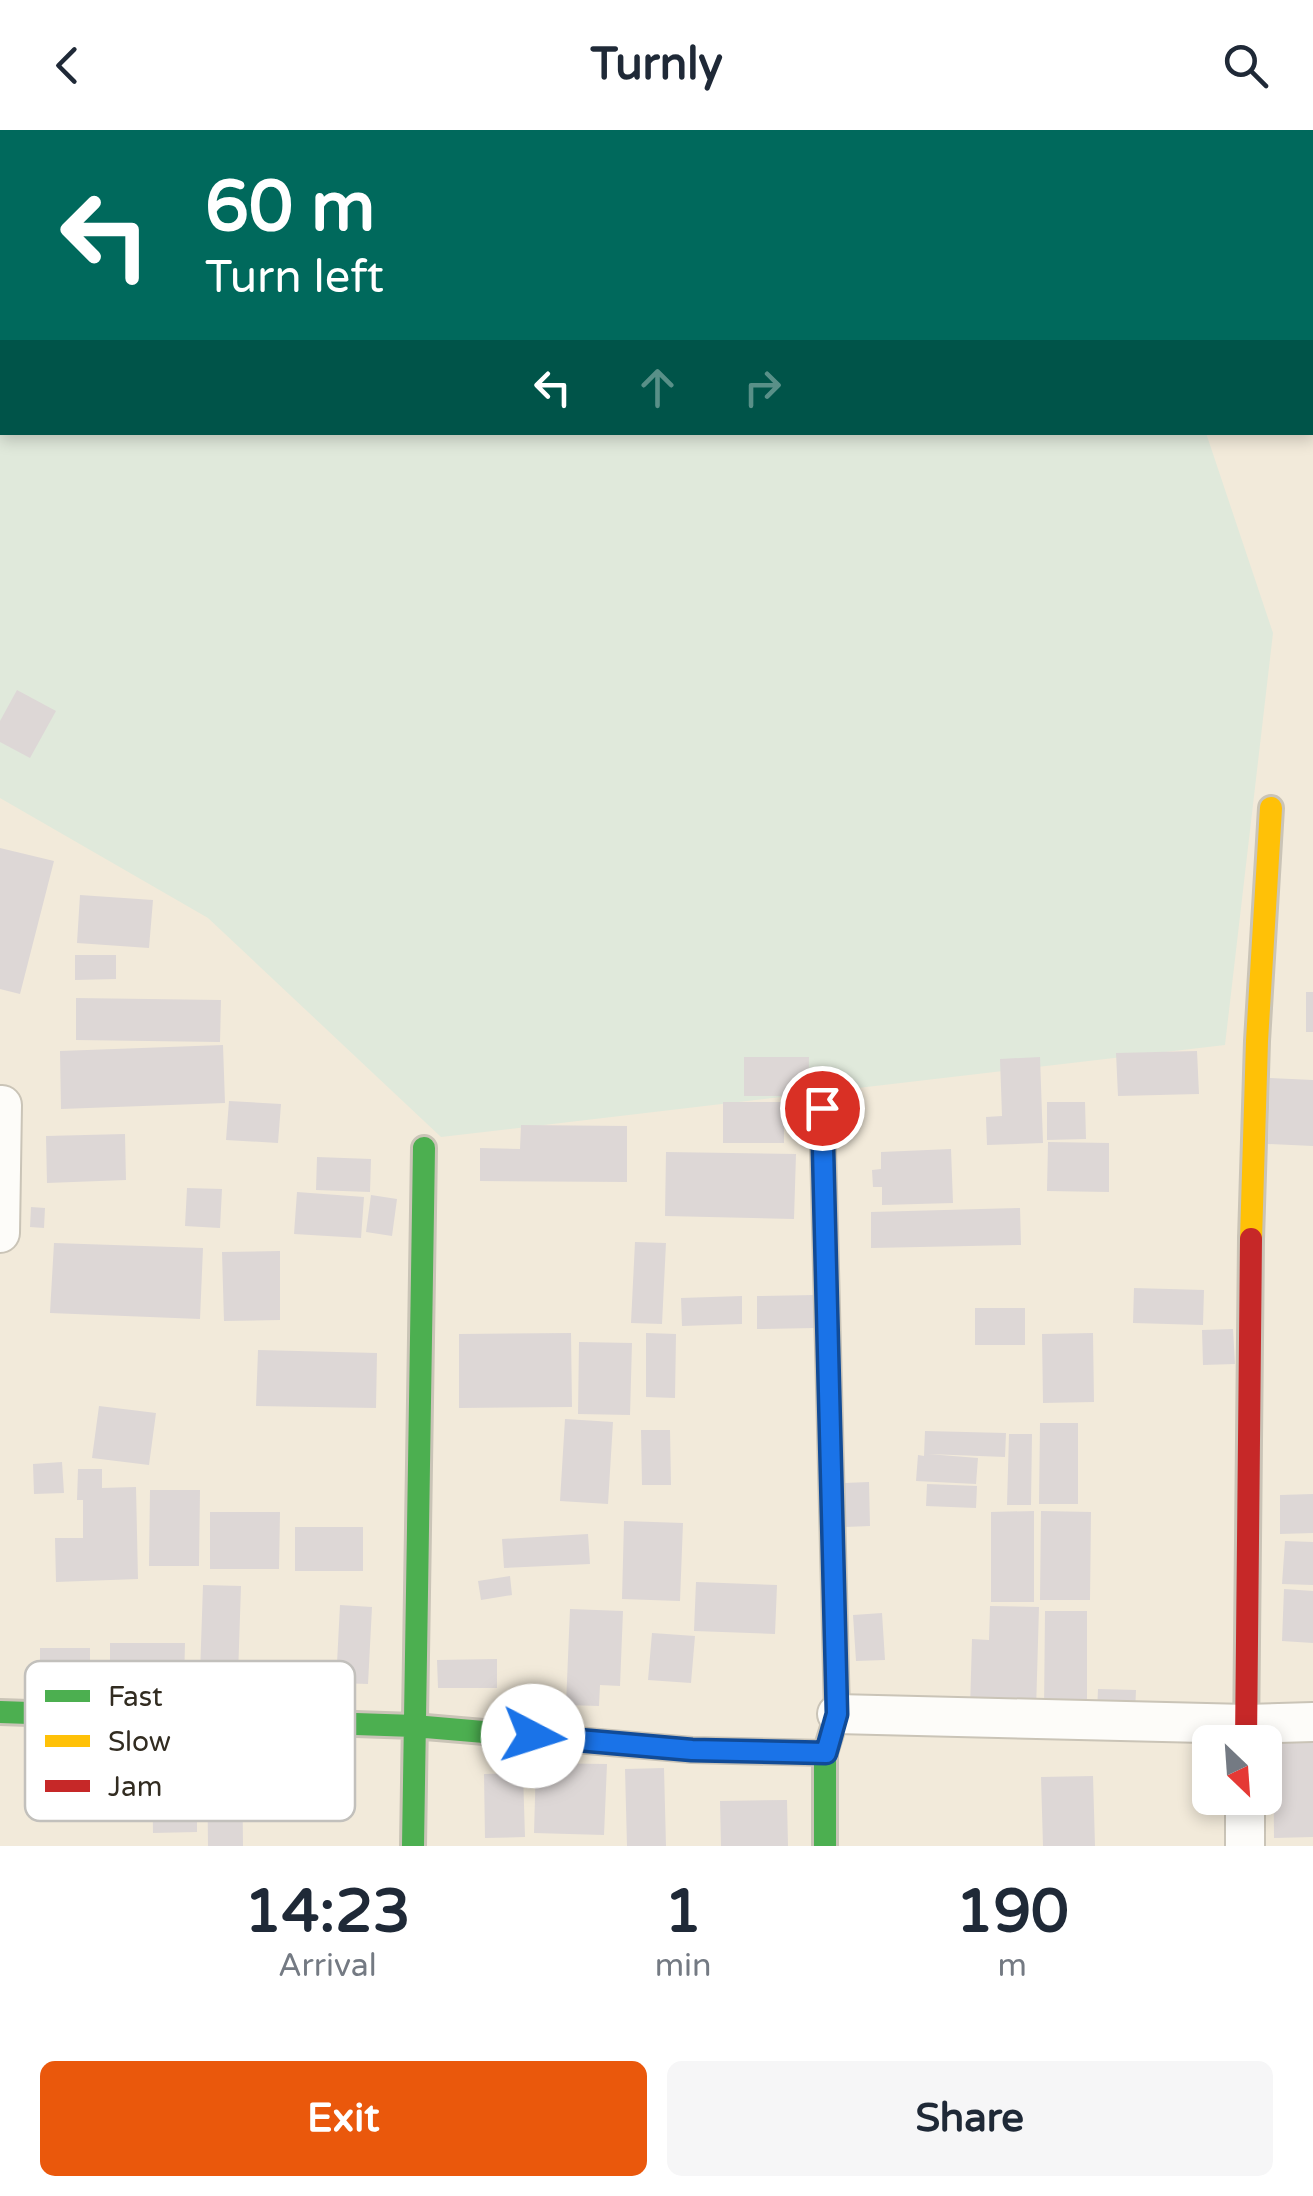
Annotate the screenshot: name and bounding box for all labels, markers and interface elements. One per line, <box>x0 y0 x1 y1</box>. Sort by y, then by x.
icon: back <box>40 38 95 93</box>
text: Turnly <box>590 38 723 92</box>
icon: search <box>1218 38 1273 93</box>
text: 60 m <box>205 166 375 250</box>
icon: left <box>40 170 170 300</box>
text: Turn left <box>205 251 384 305</box>
icon: left <box>525 360 580 415</box>
icon: ahead <box>630 360 685 415</box>
icon: right <box>735 360 790 415</box>
pin <box>780 1066 865 1151</box>
icon: arrive <box>795 1081 850 1136</box>
legend <box>25 1661 355 1821</box>
text: Fast <box>108 1680 163 1714</box>
position arrow <box>481 1684 585 1788</box>
text: Slow <box>108 1725 171 1759</box>
north arrow <box>1192 1725 1282 1815</box>
map controls <box>1192 1725 1282 1815</box>
text: Jam <box>108 1770 163 1804</box>
text: 14:23 <box>244 1876 411 1948</box>
text: 1 <box>664 1876 702 1948</box>
text: 190 <box>956 1876 1069 1948</box>
text: Arrival <box>278 1947 377 1985</box>
text: min <box>655 1947 712 1985</box>
text: m <box>998 1947 1027 1985</box>
button: Exit <box>40 2061 647 2176</box>
button: Share <box>667 2061 1273 2176</box>

